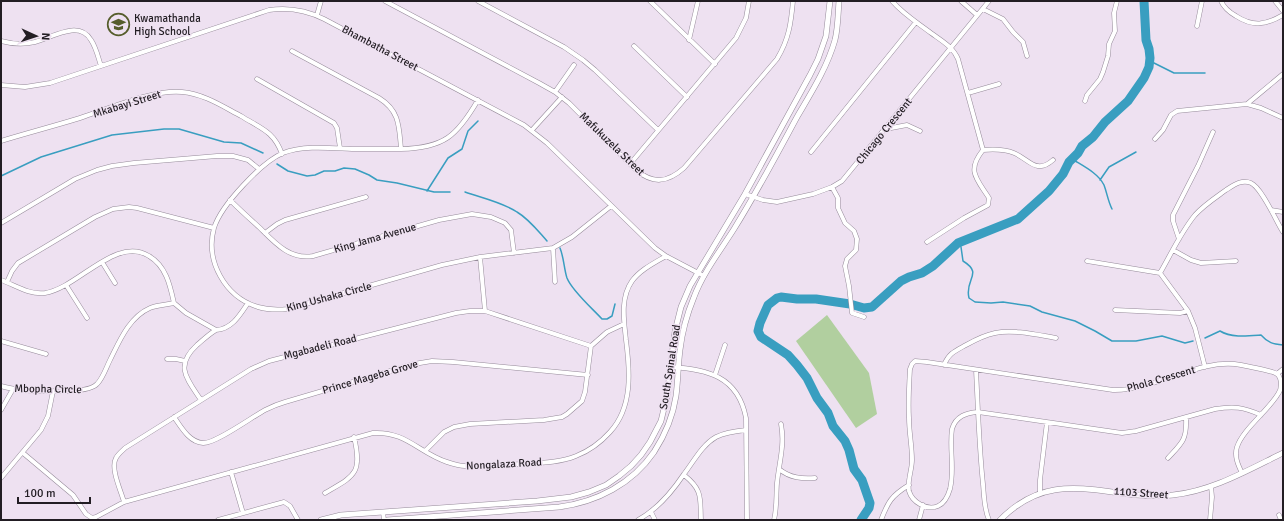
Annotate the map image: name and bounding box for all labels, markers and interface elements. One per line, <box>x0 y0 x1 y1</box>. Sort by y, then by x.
school or university icon: Kwamathanda High School <box>105 11 131 37</box>
place label: Kwamathanda High School <box>134 12 201 38</box>
north arrow <box>16 16 56 56</box>
street label: Bhambatha Street <box>340 22 421 74</box>
text: N <box>39 32 52 41</box>
street label: Mkabayi Street <box>91 87 163 121</box>
street label: Chicago Crescent <box>853 95 915 167</box>
street label: Mafukuzela Street <box>577 110 647 179</box>
street label: King Jama Avenue <box>332 220 418 256</box>
street label: King Ushaka Circle <box>285 279 373 315</box>
street label: South Spinal Road <box>657 323 683 410</box>
street label: Mgabadeli Road <box>282 332 358 362</box>
street label: Prince Mageba Grove <box>321 357 419 397</box>
street label: Phola Crescent <box>1125 363 1197 395</box>
street label: Mbopha Circle <box>14 382 82 396</box>
street label: Nongalaza Road <box>466 456 542 472</box>
scale bar <box>18 479 90 505</box>
street label: 1103 Street <box>1113 485 1169 501</box>
text: 100 m <box>24 486 56 501</box>

